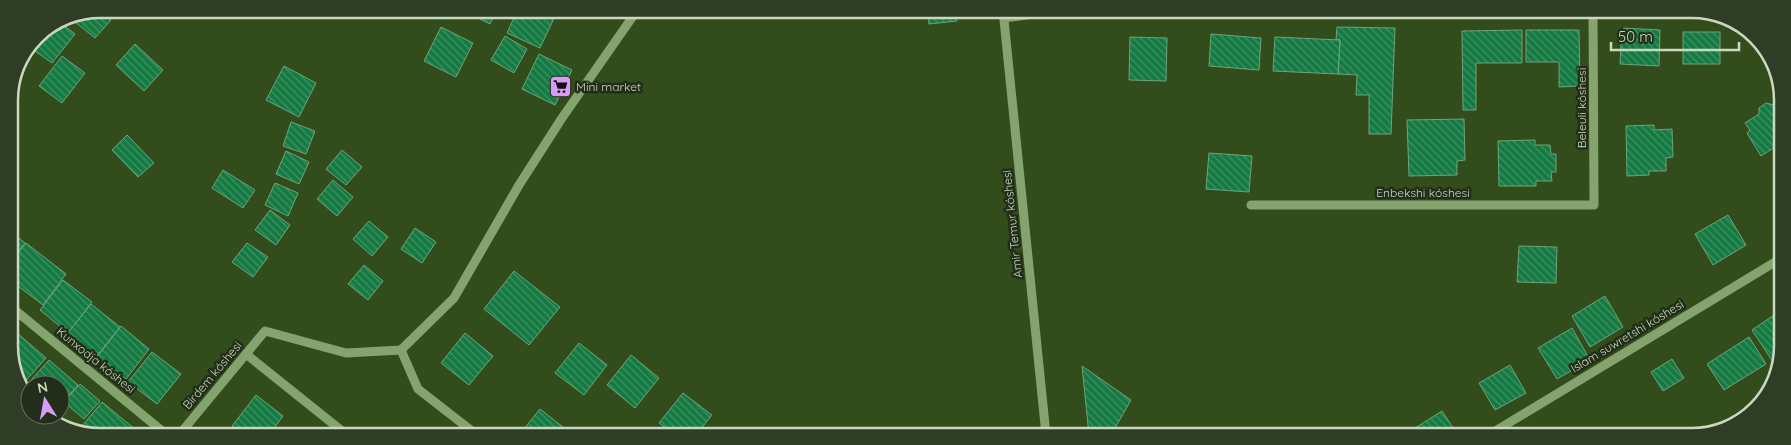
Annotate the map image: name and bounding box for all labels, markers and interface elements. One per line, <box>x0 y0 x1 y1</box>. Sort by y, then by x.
scale bar <box>1611 20 1738 52</box>
text: 50 m <box>1618 27 1653 46</box>
street label: Beleuli kóshesi <box>1574 68 1589 148</box>
supermarket icon: Mini market <box>548 74 572 98</box>
place label: Mini market <box>576 79 641 94</box>
street label: Amir Temur kóshesi <box>999 169 1025 279</box>
street label: Enbekshi kóshesi <box>1376 185 1470 200</box>
street label: Islam suwretshi kóshesi <box>1568 296 1686 376</box>
street label: Kunxodja kóshesi <box>54 324 138 396</box>
street label: Birdem kóshesi <box>179 338 245 412</box>
north arrow <box>20 375 70 425</box>
text: N <box>36 377 49 397</box>

